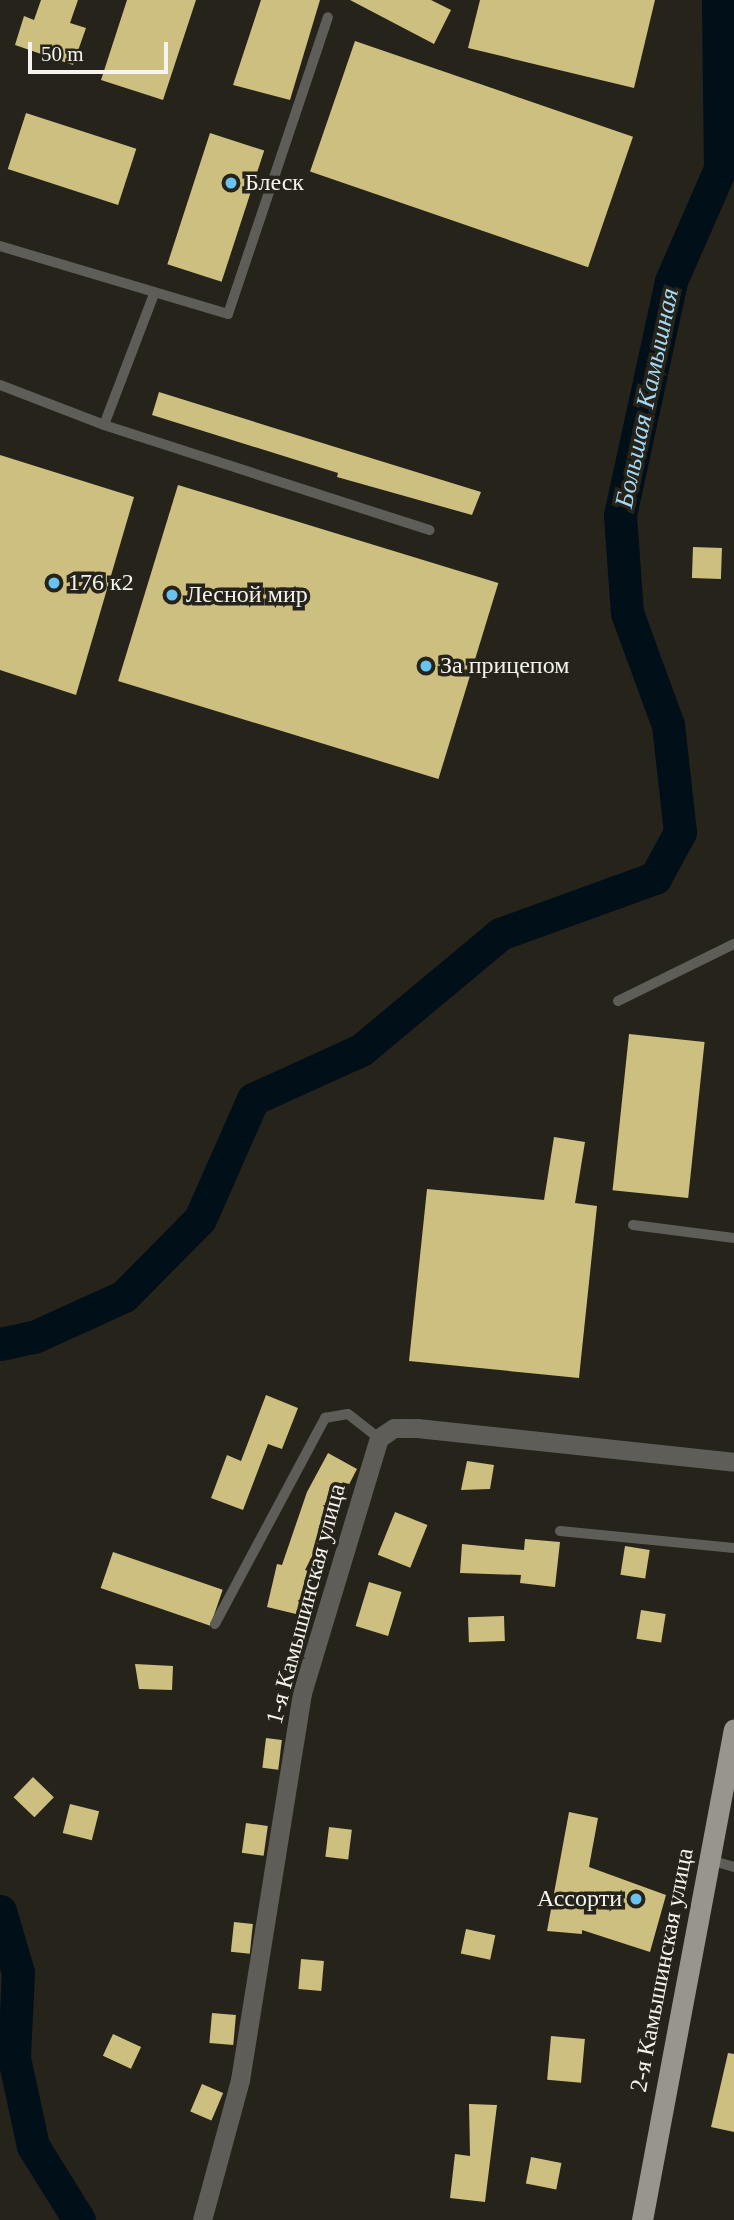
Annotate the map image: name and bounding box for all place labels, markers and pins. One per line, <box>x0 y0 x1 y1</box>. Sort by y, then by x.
place label: Блеск <box>245 169 304 197</box>
marker: Блеск <box>223 175 239 191</box>
place label: 176 к2 <box>68 569 134 597</box>
marker: 176 к2 <box>46 575 62 591</box>
place label: Лесной мир <box>186 581 308 609</box>
marker: Лесной мир <box>164 587 180 603</box>
place label: За прицепом <box>440 652 569 680</box>
marker: За прицепом <box>418 658 434 674</box>
place label: Ассорти <box>537 1885 622 1913</box>
marker: Ассорти <box>628 1891 644 1907</box>

